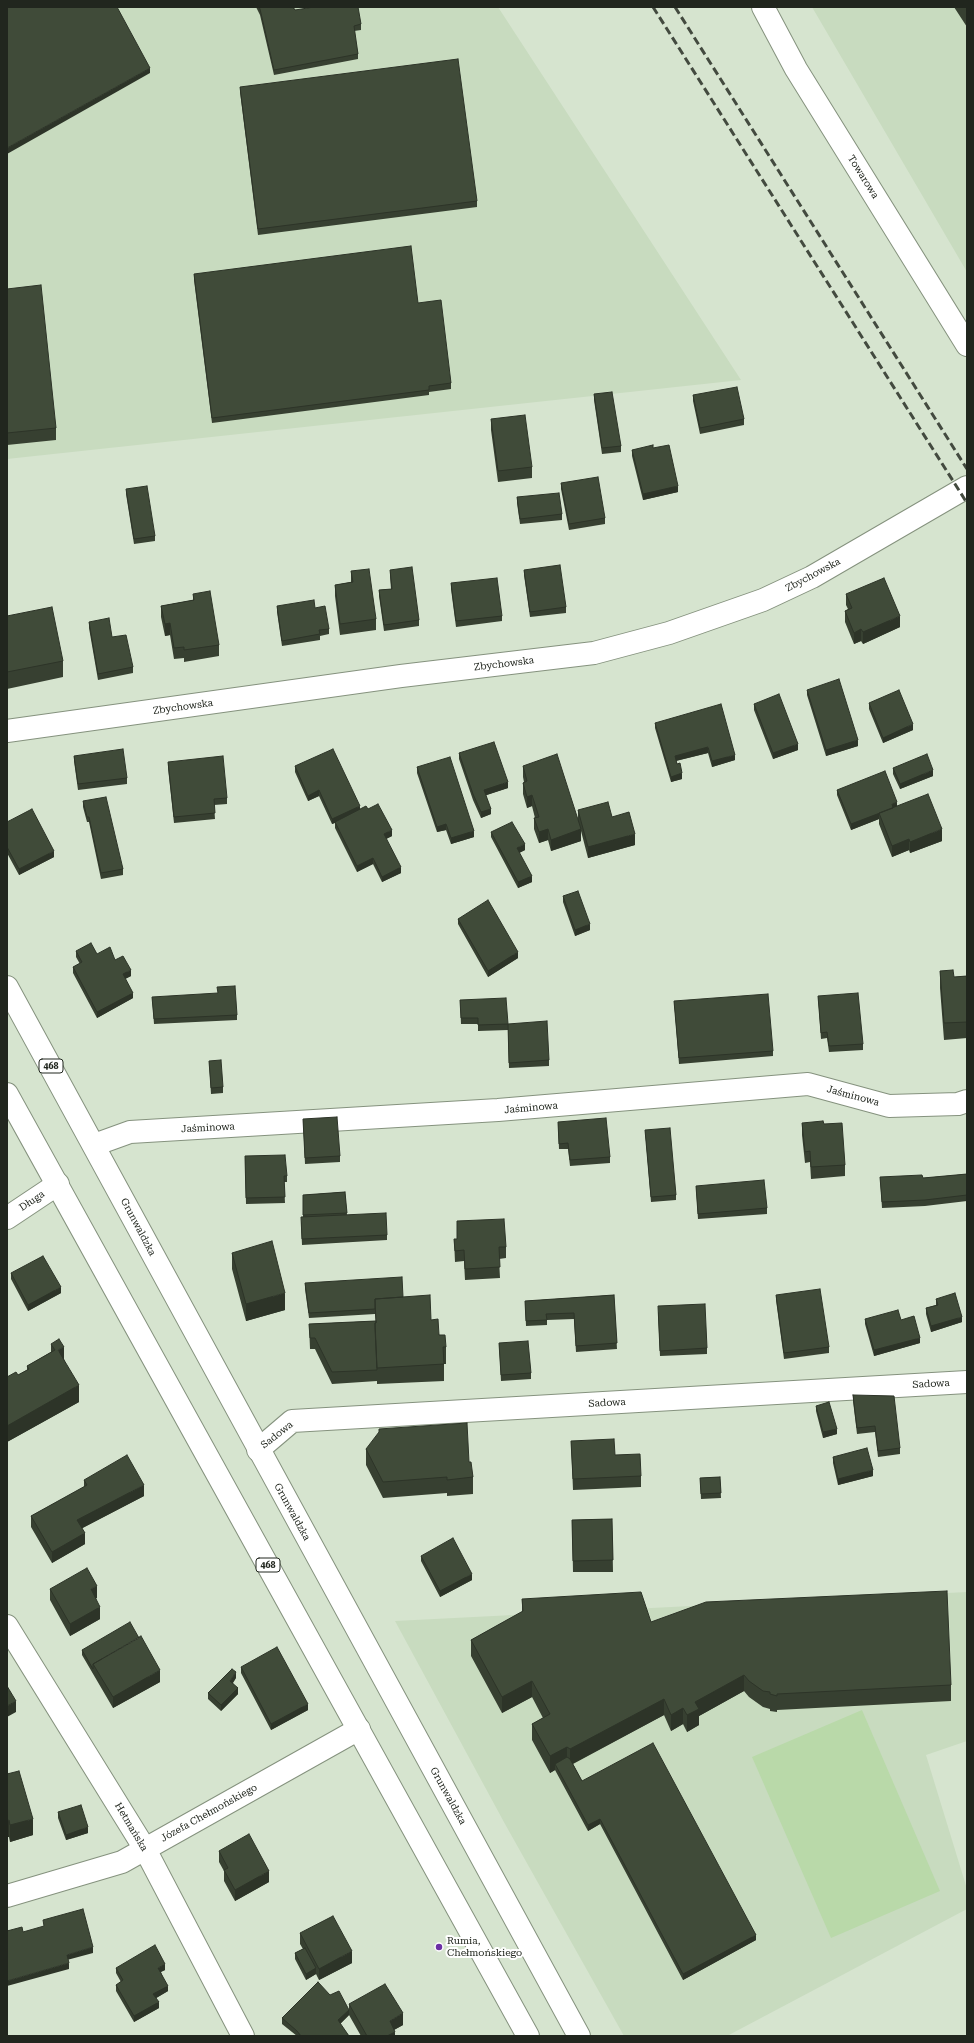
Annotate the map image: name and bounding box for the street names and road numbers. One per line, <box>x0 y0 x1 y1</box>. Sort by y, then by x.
street label: Towarowa <box>845 153 881 201</box>
street label: Zbychowska <box>783 555 843 595</box>
street label: Zbychowska <box>473 654 535 674</box>
street label: Zbychowska <box>152 697 214 717</box>
road number: 468 <box>39 1059 63 1073</box>
street label: Jaśminowa <box>825 1083 881 1109</box>
street label: Jaśminowa <box>504 1100 558 1116</box>
street label: Jaśminowa <box>181 1121 235 1135</box>
street label: Długa <box>17 1188 47 1214</box>
street label: Grunwaldzka <box>118 1196 158 1258</box>
street label: Sadowa <box>912 1377 950 1391</box>
street label: Sadowa <box>588 1396 626 1410</box>
street label: Sadowa <box>259 1419 295 1451</box>
street label: Grunwaldzka <box>271 1481 313 1543</box>
road number: 468 <box>256 1558 280 1572</box>
street label: Grunwaldzka <box>427 1765 469 1827</box>
street label: Józefa Chełmońskiego <box>159 1781 259 1845</box>
street label: Hetmańska <box>112 1801 150 1853</box>

